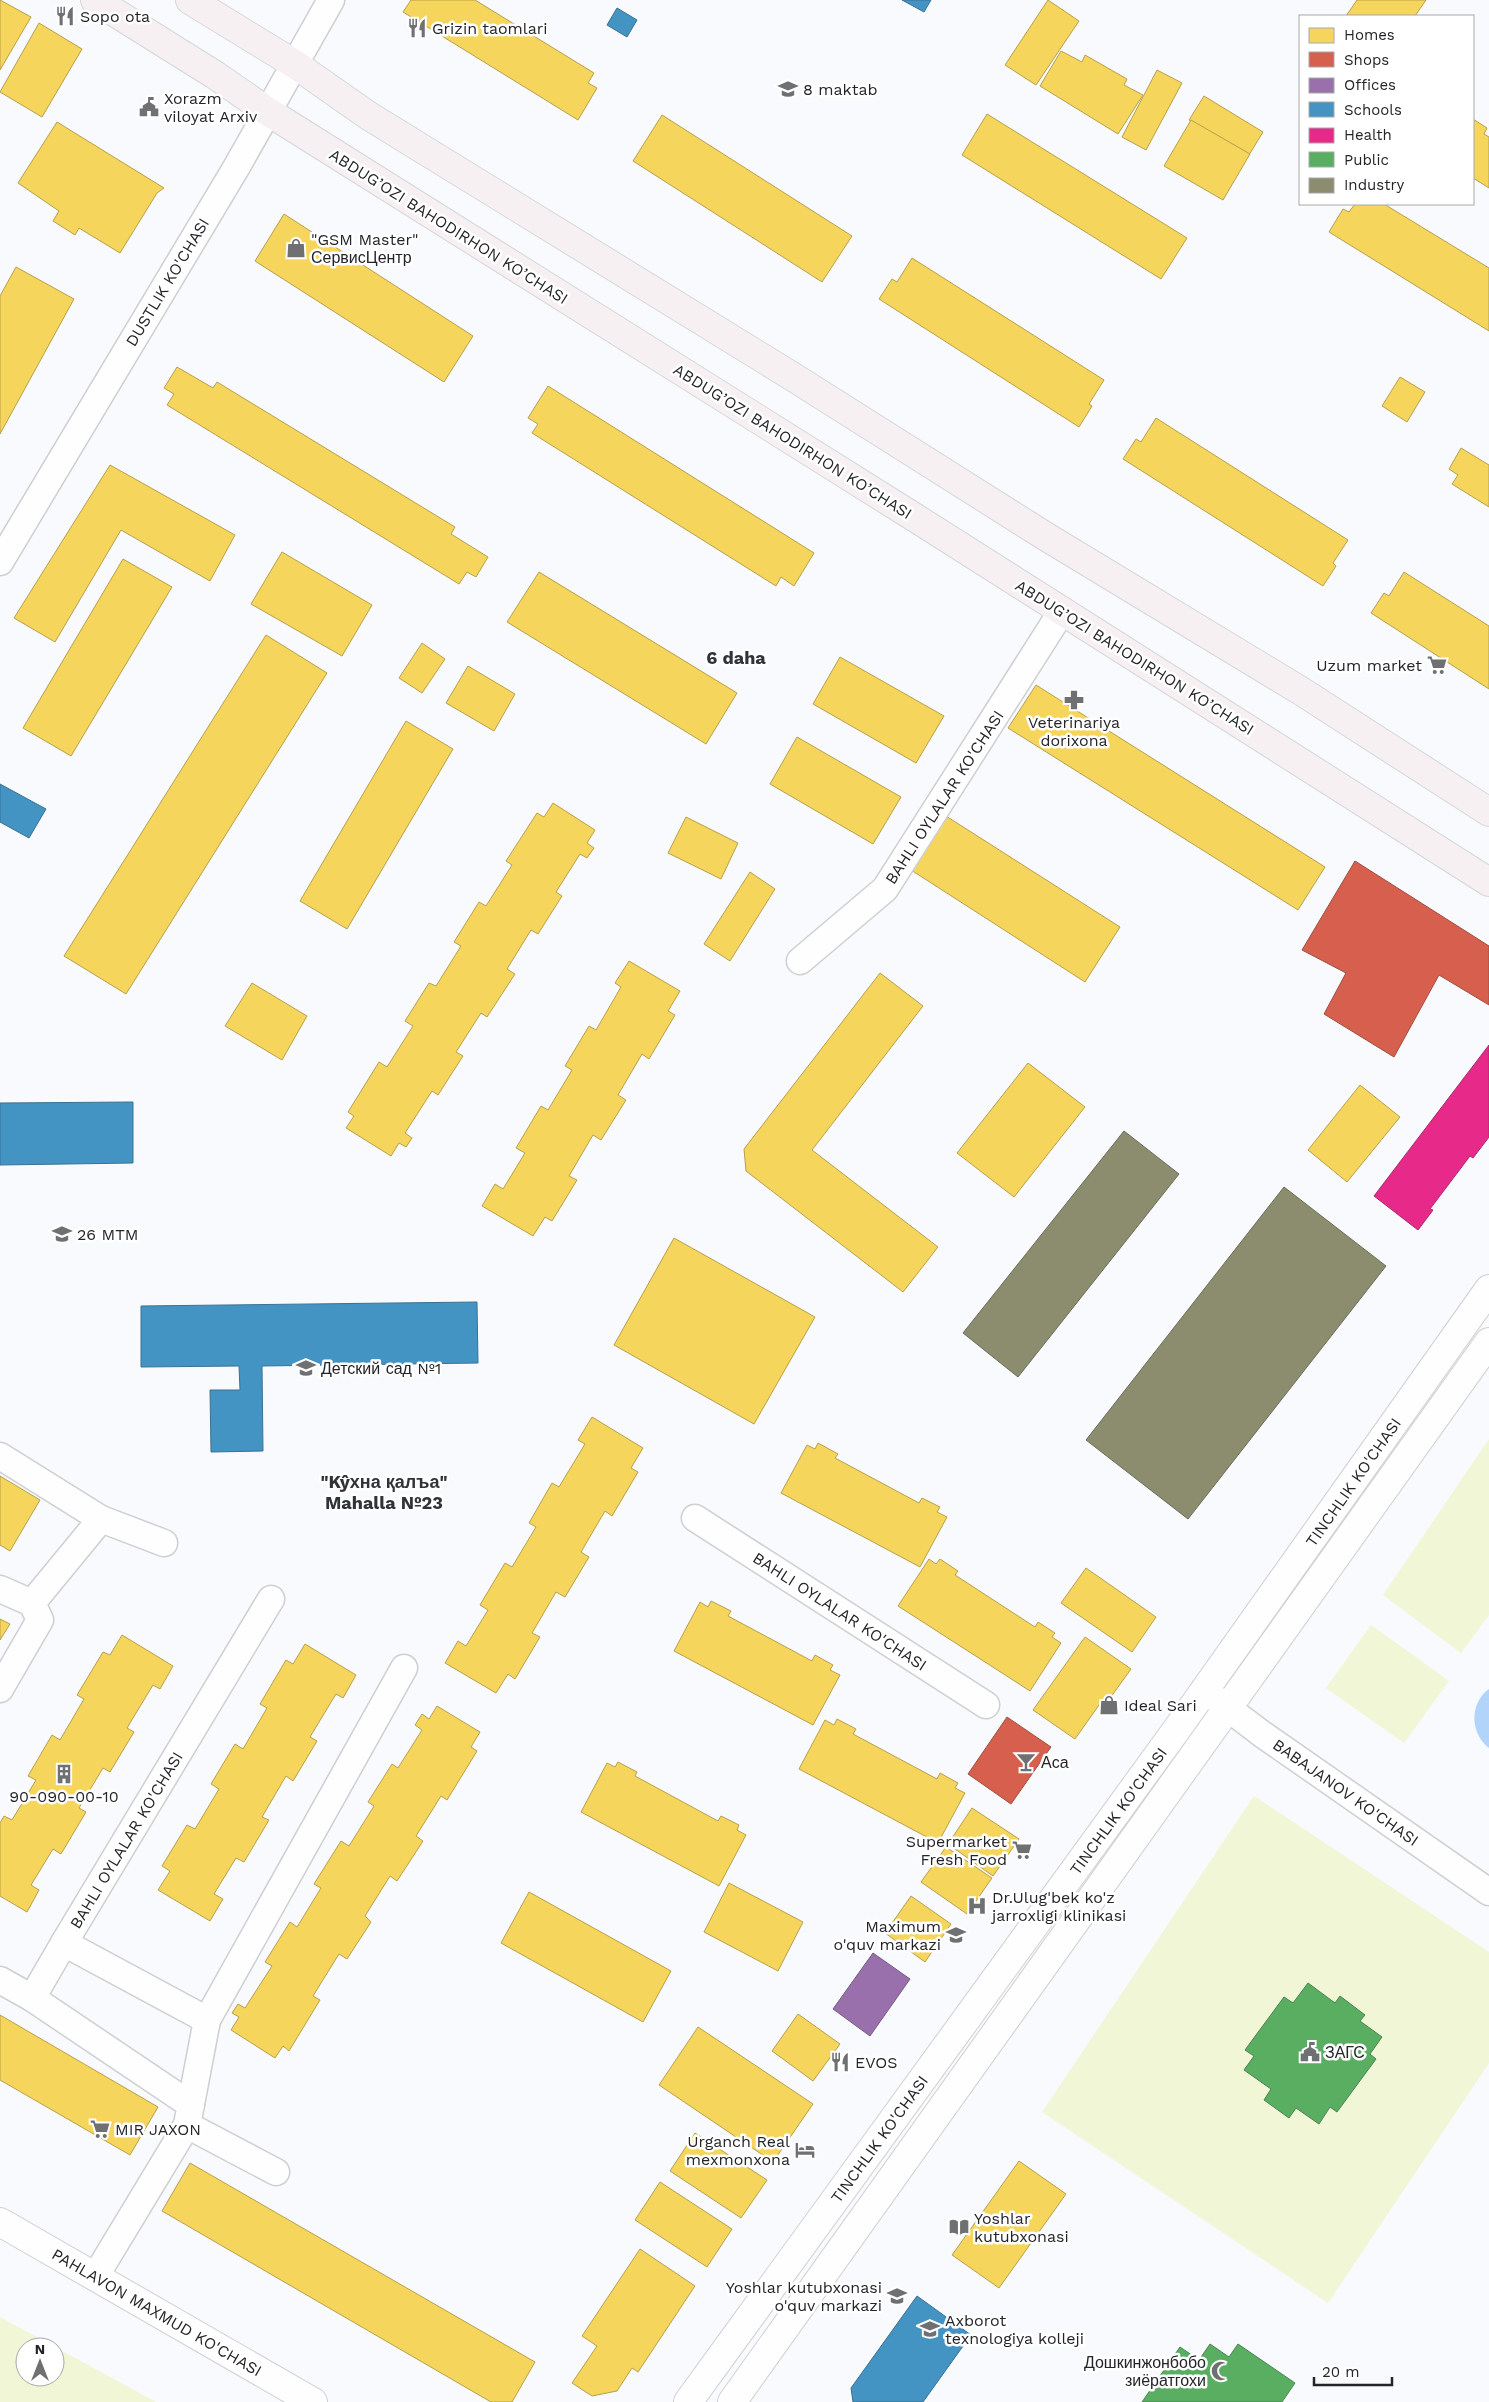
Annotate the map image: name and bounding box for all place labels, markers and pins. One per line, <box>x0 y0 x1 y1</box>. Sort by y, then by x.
restaurant icon: Sopo ota <box>54 5 76 27</box>
place label: Sopo ota <box>80 7 150 26</box>
restaurant icon: Grizin taomlari <box>406 17 428 39</box>
place label: Grizin taomlari <box>432 19 548 38</box>
school or university icon: 8 maktab <box>777 78 799 100</box>
place label: 8 maktab <box>803 80 877 99</box>
place label: Xorazm viloyat Arxiv <box>164 89 258 126</box>
public building icon: Xorazm viloyat Arxiv <box>138 96 160 118</box>
place label: "GSM Master" СервисЦентр <box>311 230 418 267</box>
shop icon: "GSM Master" СервисЦентр <box>285 237 307 259</box>
supermarket icon: Uzum market <box>1426 654 1448 676</box>
place label: Uzum market <box>1316 656 1422 675</box>
pharmacy icon: Veterinariya dorixona <box>1063 689 1085 711</box>
place label: Veterinariya dorixona <box>1028 713 1120 750</box>
school or university icon: 26 MTM <box>51 1223 73 1245</box>
place label: 26 MTM <box>77 1225 139 1244</box>
school or university icon: Детский сад №1 <box>295 1357 317 1379</box>
place label: Детский сад №1 <box>321 1359 441 1378</box>
shop icon: Ideal Sari <box>1098 1694 1120 1716</box>
place label: Ideal Sari <box>1124 1696 1197 1715</box>
bar icon: Аса <box>1015 1751 1037 1773</box>
place label: Аса <box>1041 1753 1069 1772</box>
building icon: 90-090-00-10 <box>53 1763 75 1785</box>
place label: 90-090-00-10 <box>9 1787 119 1806</box>
place label: Supermarket Fresh Food <box>906 1832 1007 1869</box>
supermarket icon: Supermarket Fresh Food <box>1011 1839 1033 1861</box>
place label: Dr.Ulug'bek ko'z jarroxligi klinikasi <box>990 1888 1126 1925</box>
hospital icon: Dr.Ulug'bek ko'z jarroxligi klinikasi <box>966 1895 988 1917</box>
place label: Maximum o'quv markazi <box>833 1917 941 1954</box>
school or university icon: Maximum o'quv markazi <box>945 1924 967 1946</box>
public building icon: ЗАГС <box>1299 2041 1321 2063</box>
place label: ЗАГС <box>1325 2043 1365 2062</box>
restaurant icon: EVOS <box>829 2051 851 2073</box>
place label: EVOS <box>855 2053 898 2072</box>
supermarket icon: MIR JAXON <box>89 2118 111 2140</box>
place label: MIR JAXON <box>115 2120 201 2139</box>
place label: Urganch Real mexmonxona <box>686 2132 790 2169</box>
hotel icon: Urganch Real mexmonxona <box>794 2139 816 2161</box>
place label: Yoshlar kutubxonasi <box>974 2209 1069 2246</box>
library icon: Yoshlar kutubxonasi <box>948 2216 970 2238</box>
place label: Yoshlar kutubxonasi o'quv markazi <box>726 2278 882 2315</box>
school or university icon: Yoshlar kutubxonasi o'quv markazi <box>886 2285 908 2307</box>
place label: Axborot texnologiya kolleji <box>945 2311 1084 2348</box>
school or university icon: Axborot texnologiya kolleji <box>919 2318 941 2340</box>
place label: Дошкинжонбобо зиёратгохи <box>1084 2353 1206 2390</box>
mosque icon: Дошкинжонбобо зиёратгохи <box>1210 2360 1232 2382</box>

